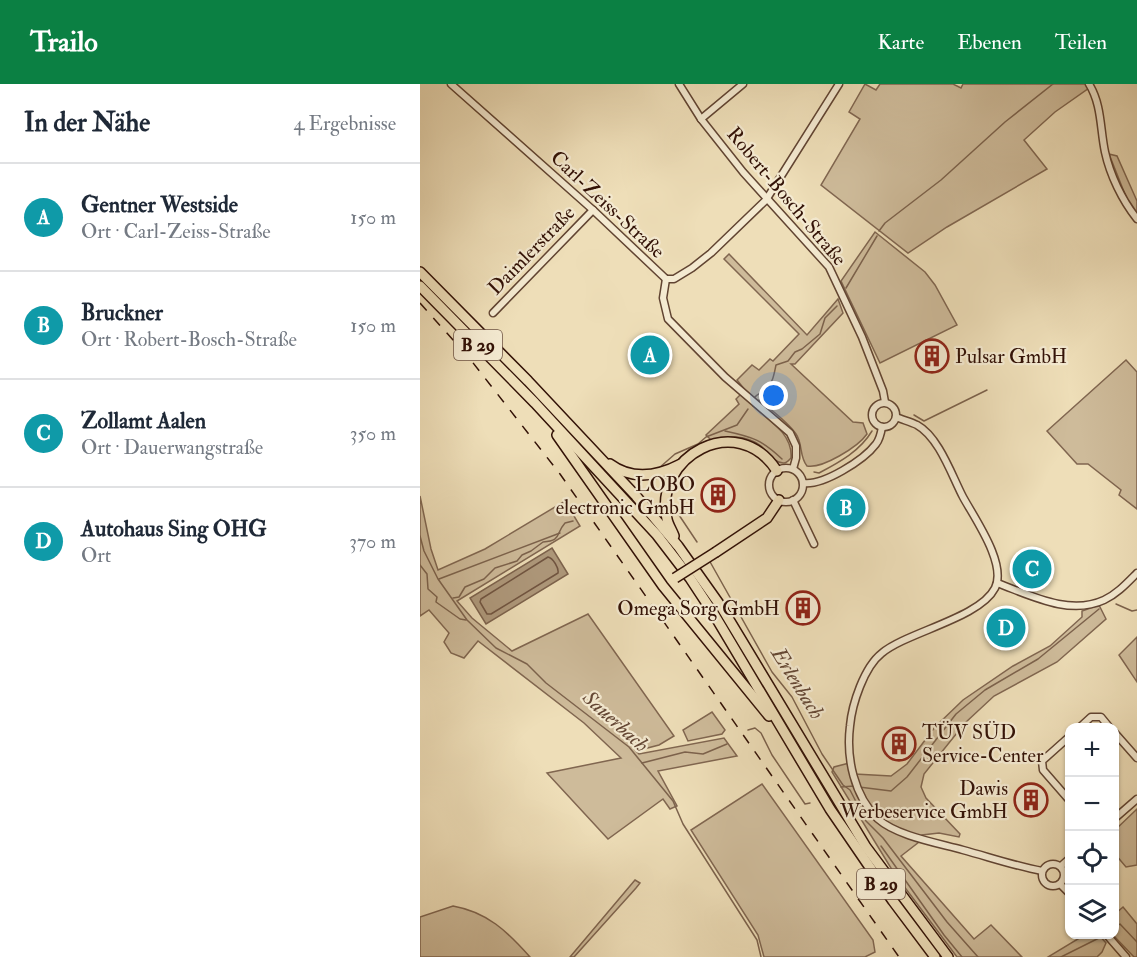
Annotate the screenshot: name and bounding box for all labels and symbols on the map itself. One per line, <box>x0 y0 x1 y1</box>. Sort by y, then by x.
street label: Robert-Bosch-Straße <box>721 122 852 271</box>
street label: Carl-Zeiss-Straße <box>545 145 670 264</box>
street label: Daimlerstraße <box>483 201 580 300</box>
road number: B 29 <box>454 330 502 360</box>
pin: A <box>630 332 670 378</box>
building icon: Pulsar GmbH <box>914 338 950 374</box>
place label: Pulsar GmbH <box>955 344 1067 369</box>
your location <box>759 381 788 410</box>
place label: LOBO electronic GmbH <box>556 472 695 520</box>
building icon: LOBO electronic GmbH <box>700 477 736 513</box>
pin: B <box>826 486 866 530</box>
pin: C <box>1012 546 1052 592</box>
building icon: Omega Sorg GmbH <box>785 590 821 626</box>
place label: Omega Sorg GmbH <box>617 596 780 621</box>
pin: D <box>986 606 1026 650</box>
water label: Erlenbach <box>764 640 830 724</box>
water label: Sauerbach <box>576 684 654 758</box>
place label: TÜV SÜD Service-Center <box>922 720 1044 768</box>
building icon: TÜV SÜD Service-Center <box>881 726 917 762</box>
place label: Dawis Werbeservice GmbH <box>839 776 1008 824</box>
building icon: Dawis Werbeservice GmbH <box>1013 782 1049 818</box>
road number: B 29 <box>857 869 905 899</box>

